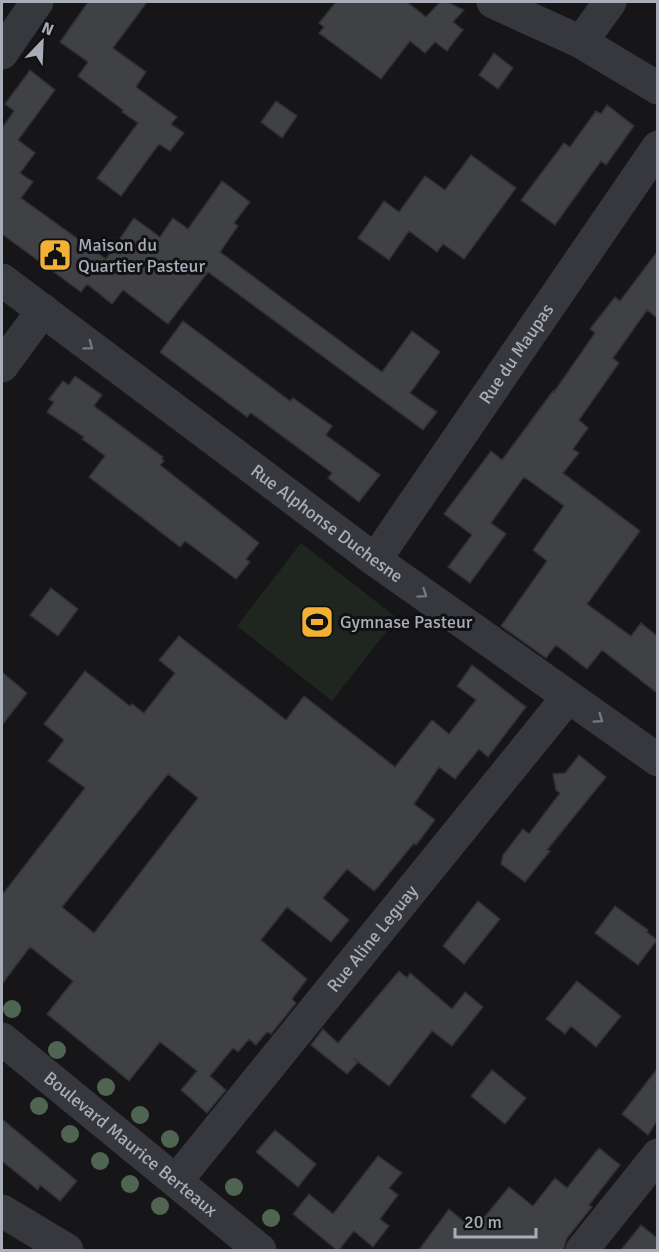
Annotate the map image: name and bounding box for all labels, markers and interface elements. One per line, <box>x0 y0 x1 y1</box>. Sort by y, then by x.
north arrow <box>12 12 72 72</box>
text: N <box>38 18 57 40</box>
place label: Maison du Quartier Pasteur <box>78 234 205 277</box>
public building icon: Maison du Quartier Pasteur <box>37 237 73 273</box>
street label: Rue du Maupas <box>474 299 558 408</box>
one-way arrow <box>83 338 94 349</box>
street label: Rue Alphonse Duchesne <box>246 460 407 587</box>
one-way arrow <box>416 587 427 598</box>
sports icon: Gymnase Pasteur <box>299 604 335 640</box>
place label: Gymnase Pasteur <box>340 611 473 633</box>
one-way arrow <box>593 712 604 723</box>
street label: Rue Aline Leguay <box>322 880 423 997</box>
street label: Boulevard Maurice Berteaux <box>39 1067 222 1222</box>
scale bar <box>455 1201 536 1239</box>
text: 20 m <box>464 1211 502 1233</box>

